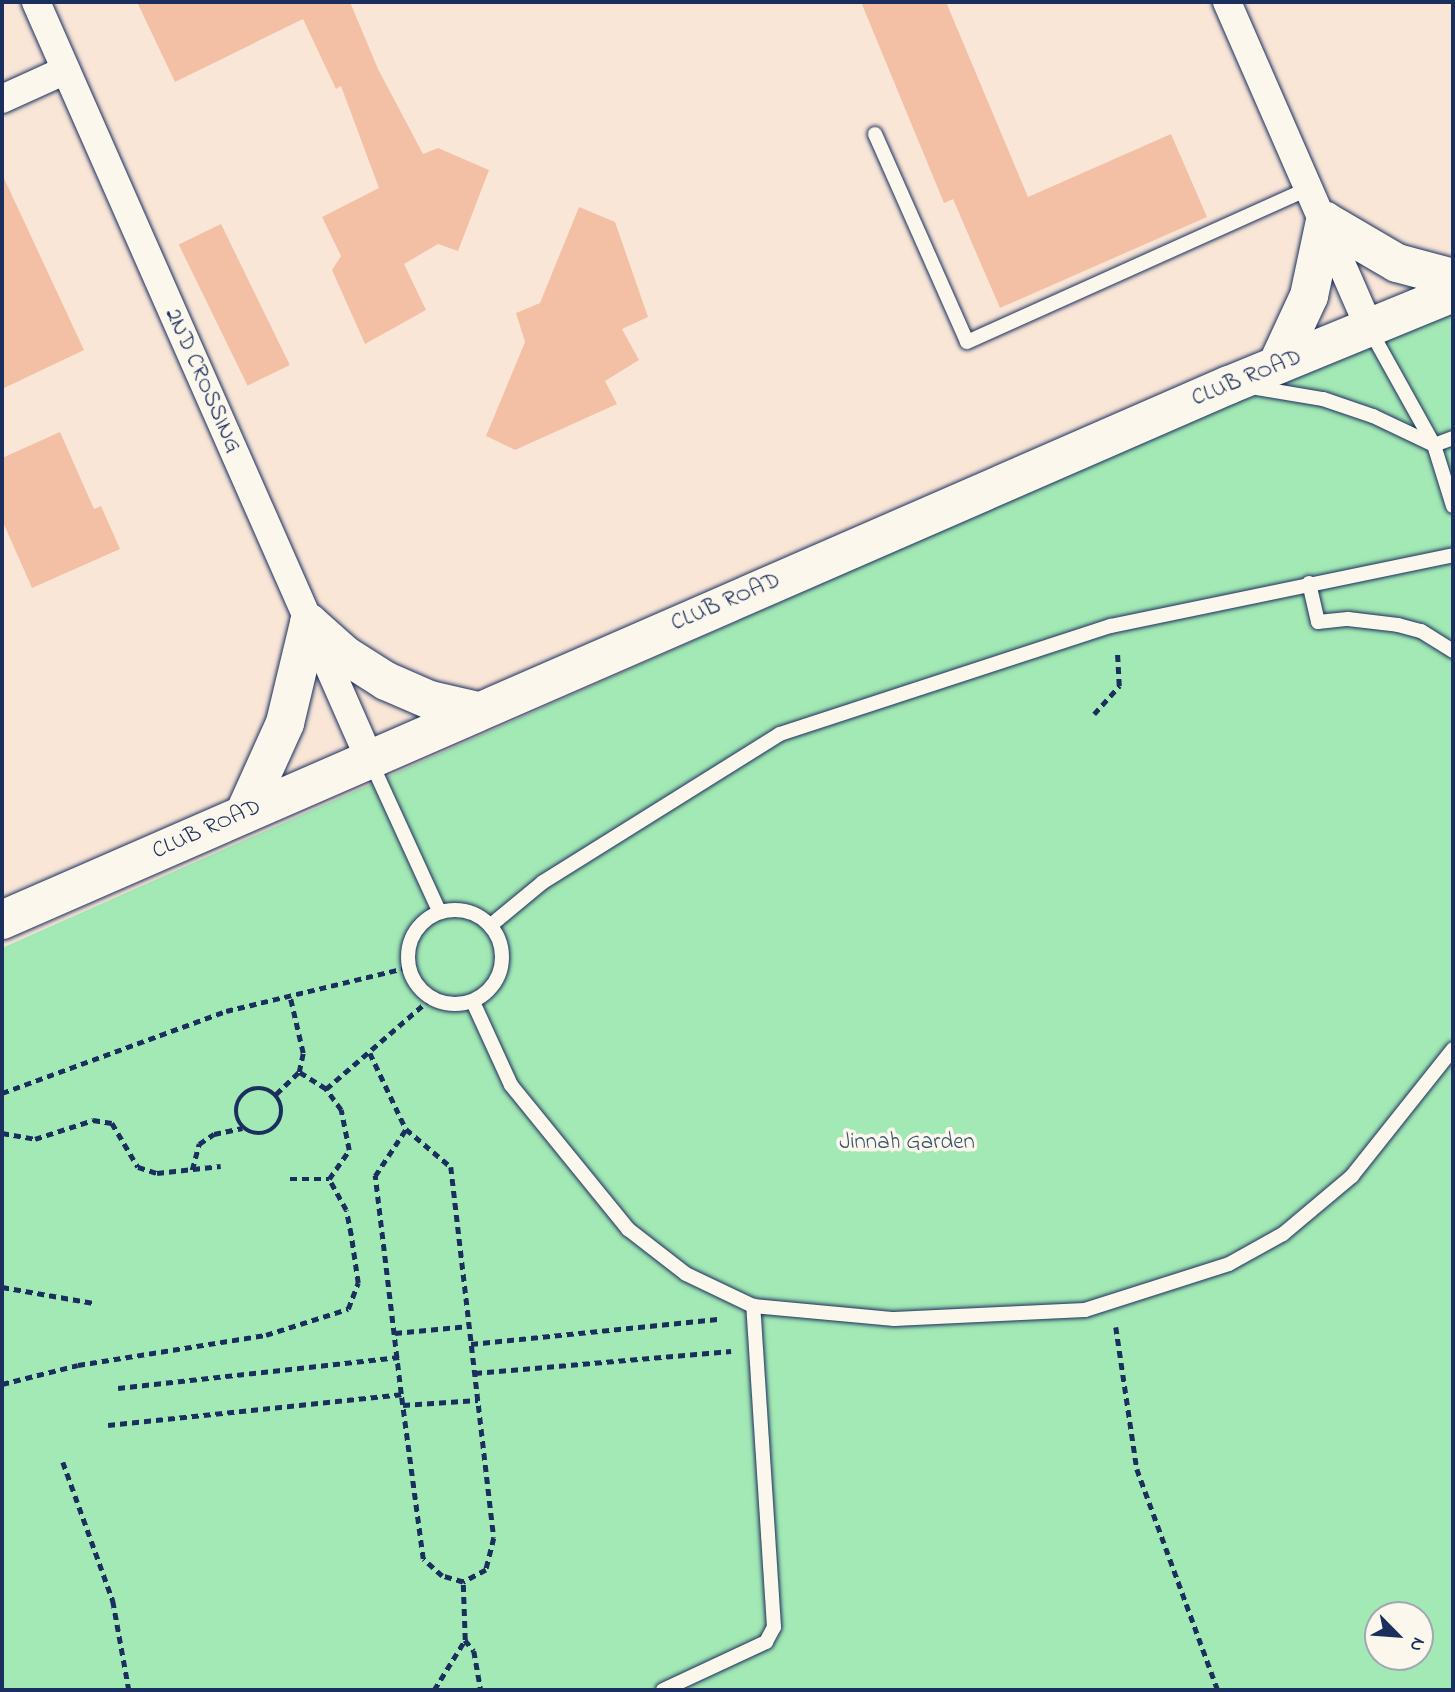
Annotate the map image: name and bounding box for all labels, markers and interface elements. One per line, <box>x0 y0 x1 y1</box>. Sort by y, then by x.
street label: 2ND CROSSING <box>158 305 246 457</box>
street label: CLUB ROAD <box>1188 344 1306 414</box>
street label: CLUB ROAD <box>667 568 785 638</box>
street label: CLUB ROAD <box>148 794 266 866</box>
park label: Jinnah Garden <box>839 1129 975 1157</box>
north arrow <box>1364 1601 1434 1671</box>
text: N <box>1402 1633 1432 1656</box>

